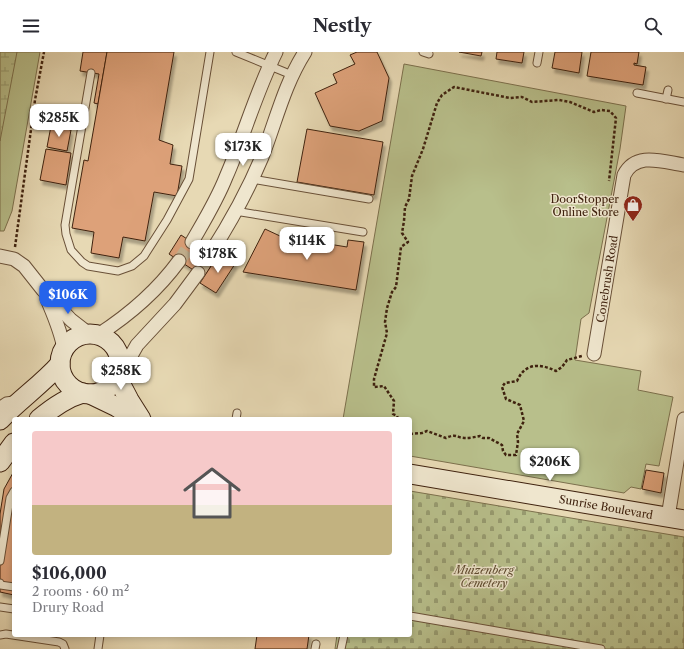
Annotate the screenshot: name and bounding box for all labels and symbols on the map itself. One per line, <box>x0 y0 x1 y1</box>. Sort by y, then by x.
pin: $285K <box>31 104 87 138</box>
pin: $173K <box>215 133 271 167</box>
place label: DoorStopper Online Store <box>550 192 619 219</box>
shop icon: DoorStopper Online Store <box>622 194 644 222</box>
pin: $114K <box>279 227 335 261</box>
street label: Conebrush Road <box>593 234 621 324</box>
pin: $178K <box>190 240 246 274</box>
pin: $106K <box>40 281 96 315</box>
pin: $258K <box>93 357 149 391</box>
pin: $206K <box>522 448 578 482</box>
street label: Sunrise Boulevard <box>558 492 654 522</box>
park label: Muizenberg Cemetery <box>452 563 515 590</box>

